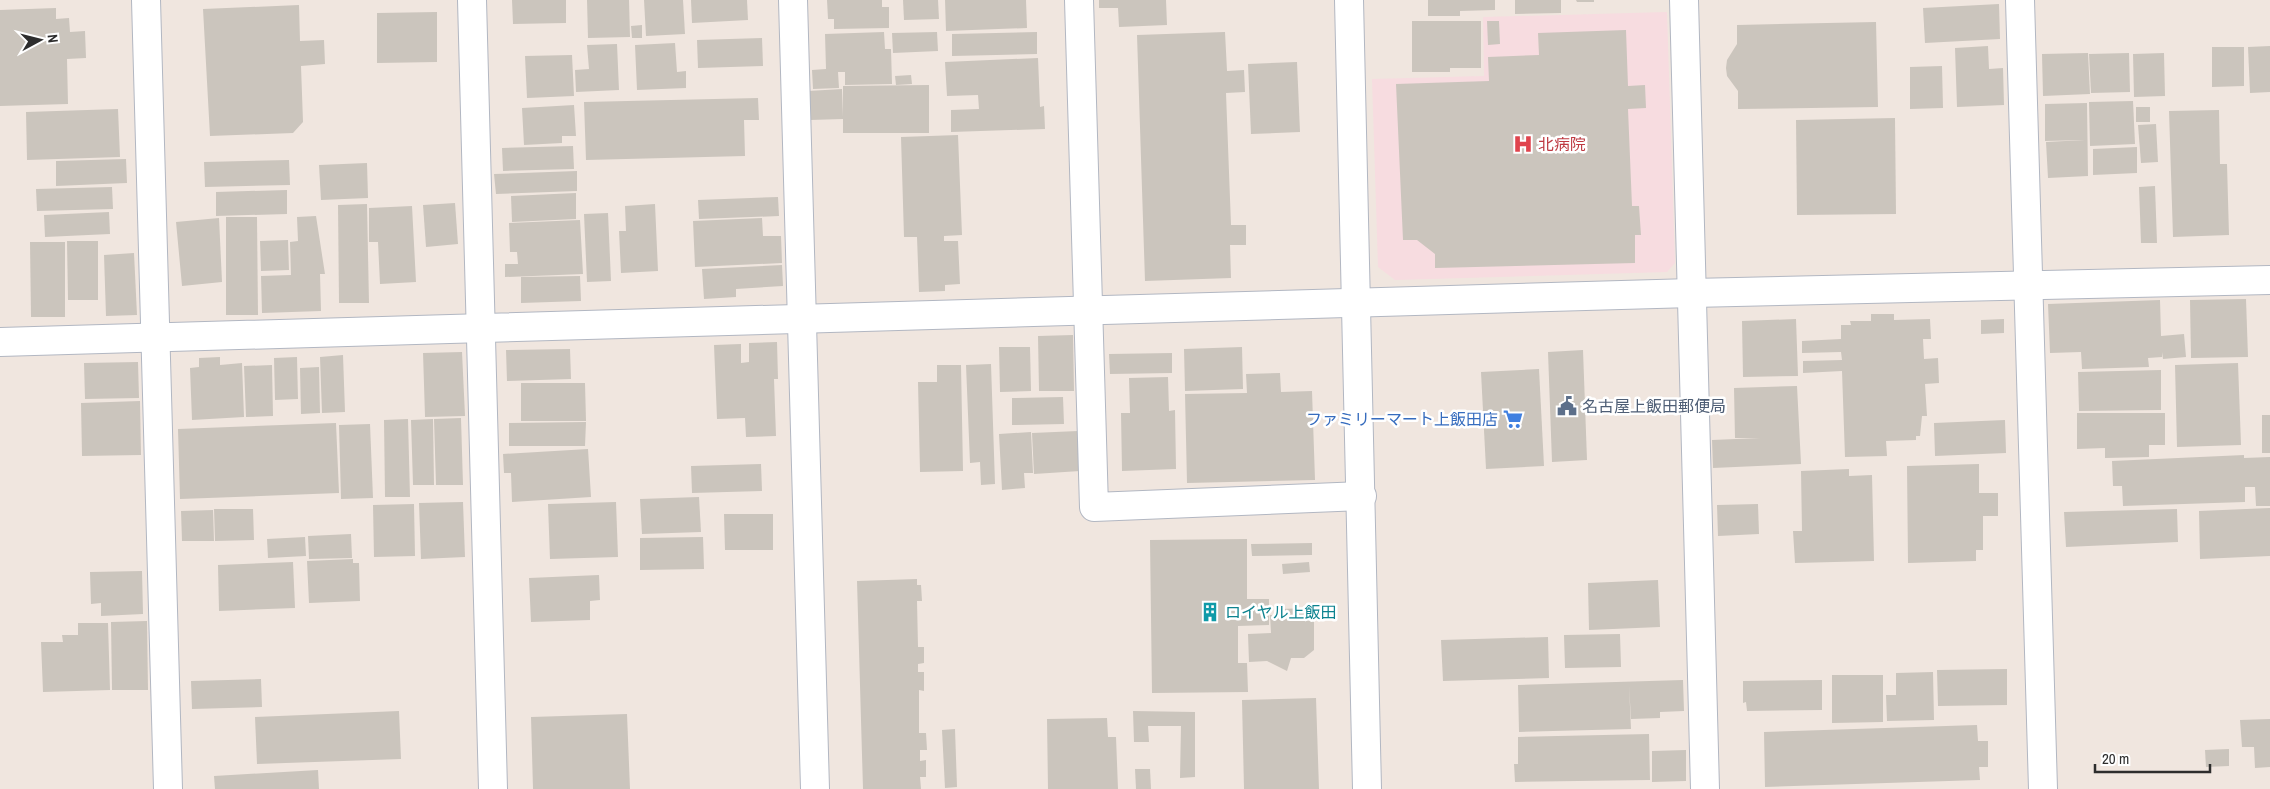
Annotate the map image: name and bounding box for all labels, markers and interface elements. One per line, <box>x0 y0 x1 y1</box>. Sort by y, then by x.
north arrow <box>15 15 65 65</box>
text: N <box>43 33 62 44</box>
hospital icon: 北病院 <box>1512 133 1534 155</box>
place label: 北病院 <box>1538 133 1586 155</box>
public building icon: 名古屋上飯田郵便局 <box>1556 395 1578 417</box>
place label: 名古屋上飯田郵便局 <box>1582 395 1726 417</box>
place label: ファミリーマート上飯田店 <box>1306 408 1498 430</box>
supermarket icon: ファミリーマート上飯田店 <box>1502 408 1524 430</box>
building icon: ロイヤル上飯田 <box>1199 601 1221 623</box>
place label: ロイヤル上飯田 <box>1225 601 1337 623</box>
scale bar <box>2095 742 2210 774</box>
text: 20 m <box>2102 748 2129 769</box>

